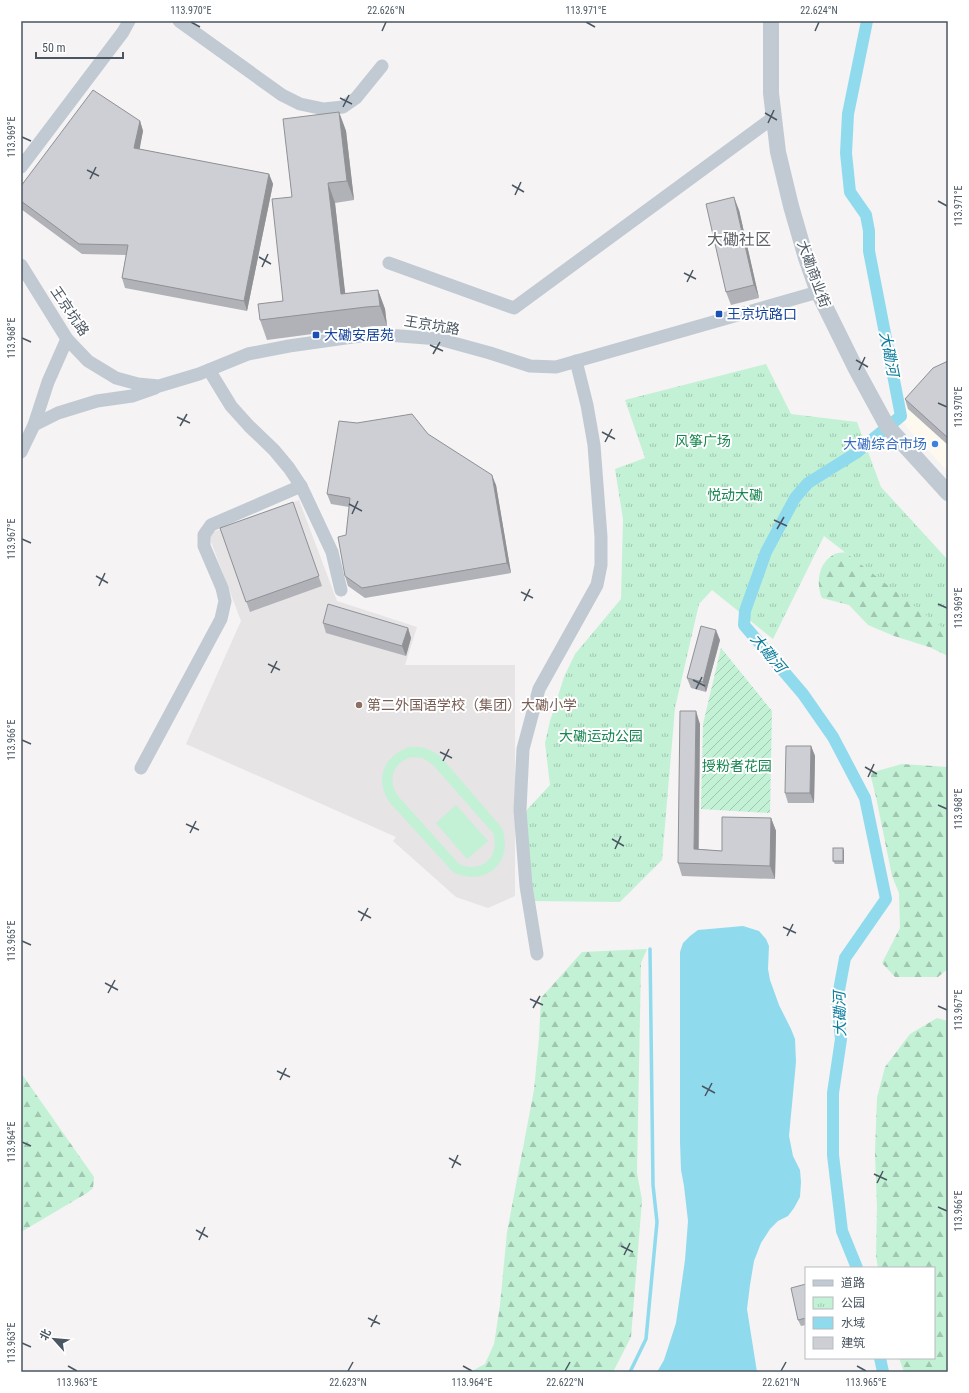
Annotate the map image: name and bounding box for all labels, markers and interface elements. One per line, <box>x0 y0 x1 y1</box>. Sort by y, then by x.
text: 113.970°E <box>171 5 212 16</box>
text: 22.626°N <box>367 5 405 16</box>
text: 113.971°E <box>566 5 607 16</box>
text: 22.624°N <box>800 5 838 16</box>
scale bar <box>36 34 123 60</box>
text: 50 m <box>42 41 66 55</box>
text: 113.969°E <box>6 116 17 157</box>
text: 113.971°E <box>953 185 964 226</box>
district label: 大磡社区 <box>707 230 771 249</box>
street label: 大磡商业街 <box>795 238 833 310</box>
street label: 王京坑路 <box>48 283 92 339</box>
place label: 王京坑路口 <box>727 306 797 322</box>
marker: 王京坑路口 <box>714 309 724 319</box>
street label: 王京坑路 <box>403 313 461 337</box>
text: 113.968°E <box>6 317 17 358</box>
place label: 大磡安居苑 <box>324 327 394 343</box>
marker: 大磡安居苑 <box>311 330 321 340</box>
water label: 大磡河 <box>876 330 903 381</box>
text: 113.970°E <box>953 386 964 427</box>
park label: 风筝广场 <box>675 433 731 449</box>
place label: 大磡综合市场 <box>843 436 927 452</box>
marker: 大磡综合市场 <box>930 439 940 449</box>
park label: 悦动大磡 <box>707 487 763 503</box>
text: 113.967°E <box>6 518 17 559</box>
text: 113.969°E <box>953 587 964 628</box>
water label: 大磡河 <box>747 630 791 678</box>
place label: 第二外国语学校（集团）大磡小学 <box>367 697 577 713</box>
marker: 第二外国语学校（集团）大磡小学 <box>354 700 364 710</box>
text: 113.966°E <box>6 719 17 760</box>
park label: 大磡运动公园 <box>559 728 643 744</box>
park label: 授粉者花园 <box>702 758 772 774</box>
text: 113.968°E <box>953 788 964 829</box>
text: 113.965°E <box>6 920 17 961</box>
water label: 大磡河 <box>831 988 849 1037</box>
text: 113.967°E <box>953 989 964 1030</box>
text: 113.964°E <box>6 1121 17 1162</box>
text: 113.966°E <box>953 1190 964 1231</box>
legend <box>805 1267 935 1359</box>
text: 道路 <box>841 1276 865 1290</box>
text: 公园 <box>841 1296 865 1310</box>
text: 水域 <box>841 1316 865 1330</box>
north arrow <box>34 1319 74 1359</box>
text: 113.963°E <box>6 1322 17 1363</box>
text: 北 <box>37 1327 54 1343</box>
text: 建筑 <box>841 1336 865 1350</box>
text: 113.963°E <box>57 1377 98 1388</box>
text: 22.623°N <box>329 1377 367 1388</box>
text: 113.964°E <box>452 1377 493 1388</box>
text: 22.622°N <box>546 1377 584 1388</box>
text: 22.621°N <box>762 1377 800 1388</box>
text: 113.965°E <box>846 1377 887 1388</box>

